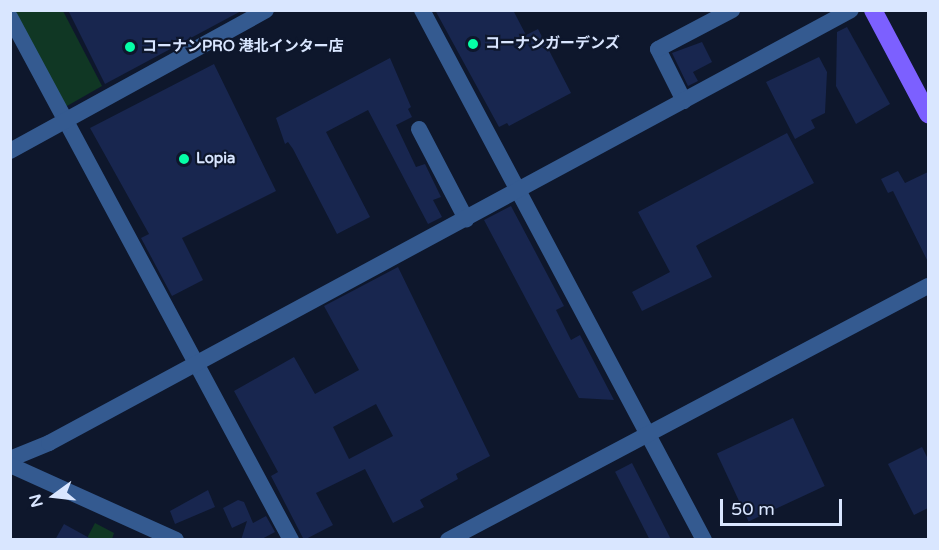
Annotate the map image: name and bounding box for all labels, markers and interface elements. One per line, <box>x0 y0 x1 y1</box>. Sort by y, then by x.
place label: コーナンガーデンズ <box>485 35 620 53</box>
marker: コーナンガーデンズ <box>466 37 480 51</box>
place label: コーナンPRO 港北インター店 <box>142 38 344 56</box>
marker: コーナンPRO 港北インター店 <box>123 40 137 54</box>
place label: Lopia <box>196 150 235 168</box>
marker: Lopia <box>177 152 191 166</box>
north arrow <box>24 466 84 526</box>
scale bar <box>723 487 844 525</box>
text: N <box>25 492 48 509</box>
text: 50 m <box>731 498 775 520</box>

